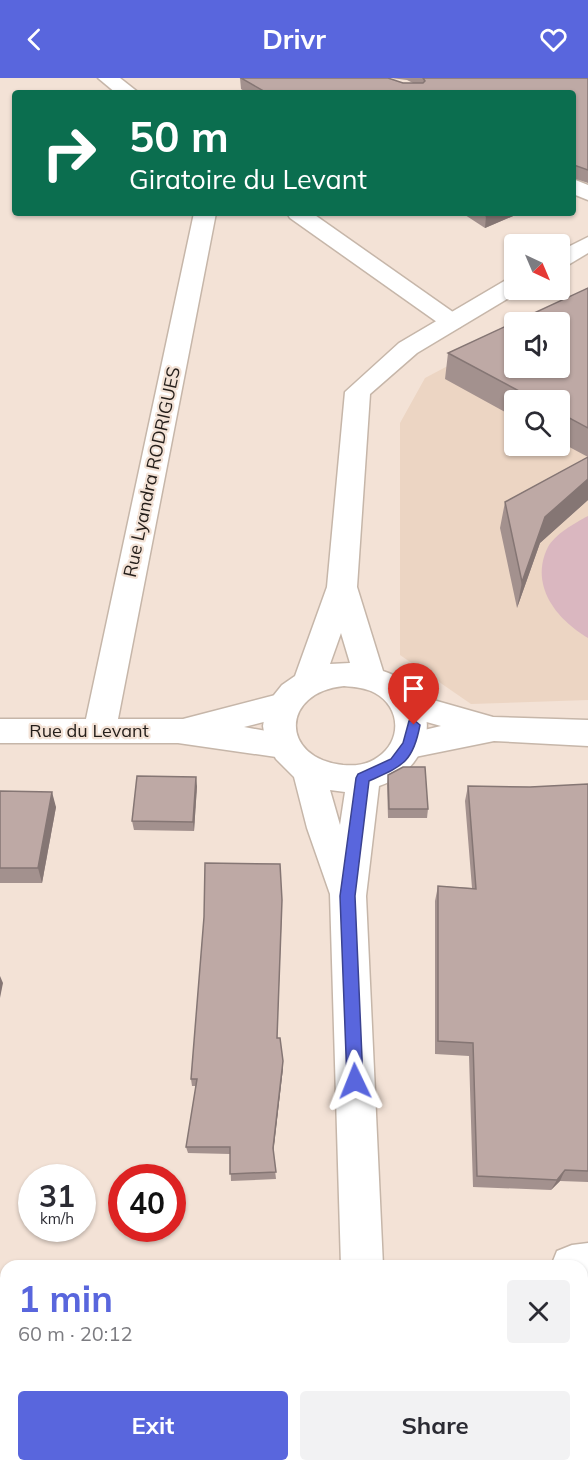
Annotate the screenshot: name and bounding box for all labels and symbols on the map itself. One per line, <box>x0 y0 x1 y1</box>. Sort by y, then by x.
north arrow <box>504 234 570 300</box>
street label: Rue Lyandra RODRIGUES <box>118 365 185 579</box>
pin <box>388 663 439 725</box>
street label: Rue du Levant <box>29 719 149 742</box>
position arrow <box>323 1049 387 1113</box>
speed limit sign: 40 <box>108 1164 186 1242</box>

